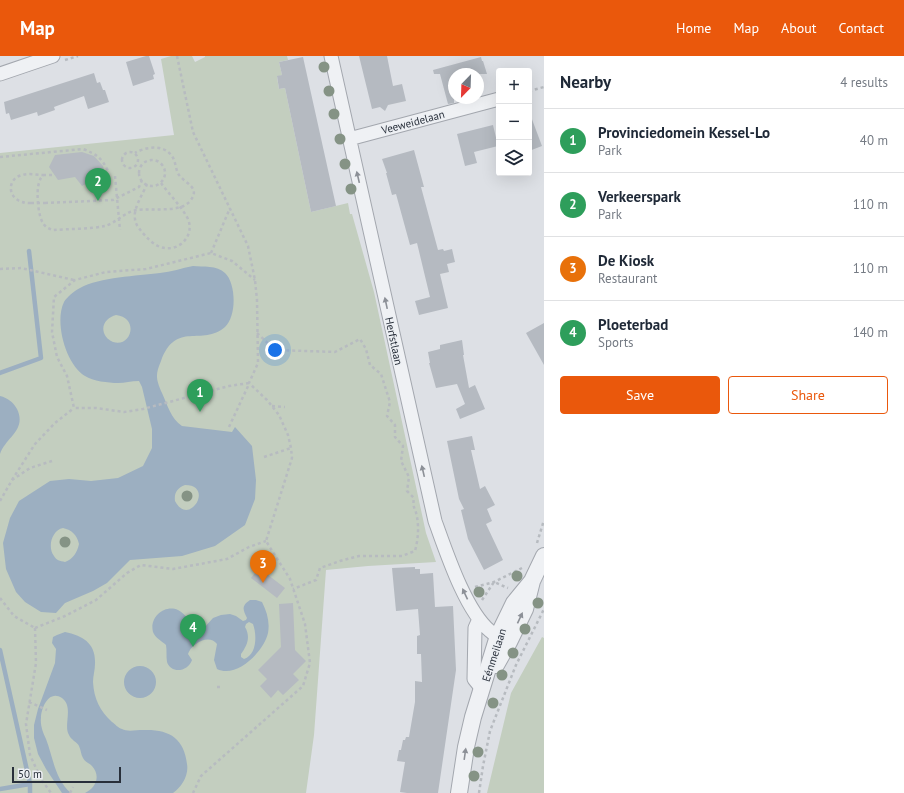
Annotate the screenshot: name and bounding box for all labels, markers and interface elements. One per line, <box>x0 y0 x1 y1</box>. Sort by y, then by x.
text: Map <box>20 16 55 40</box>
text: Home <box>676 19 711 37</box>
text: Map <box>733 19 759 37</box>
text: About <box>781 19 817 37</box>
text: Contact <box>839 19 884 37</box>
north arrow <box>448 68 484 104</box>
map controls <box>496 68 532 176</box>
button: + <box>496 68 532 104</box>
text: Nearby <box>560 71 611 93</box>
text: 4 results <box>840 74 888 91</box>
button: − <box>496 104 532 140</box>
street label: Veeweidelaan <box>379 107 446 137</box>
text: Provinciedomein Kessel-Lo <box>598 123 770 142</box>
text: 1 <box>569 132 577 149</box>
text: 40 m <box>860 132 888 149</box>
button: layers <box>496 140 532 176</box>
text: Park <box>598 142 622 159</box>
pin: 2 <box>85 168 111 201</box>
one-way arrow <box>354 170 360 183</box>
text: Verkeerspark <box>598 187 681 206</box>
text: 2 <box>569 196 577 213</box>
text: 110 m <box>853 196 888 213</box>
text: Park <box>598 206 622 223</box>
text: De Kiosk <box>598 251 654 270</box>
text: 3 <box>569 260 577 277</box>
text: 110 m <box>853 260 888 277</box>
text: Restaurant <box>598 270 657 287</box>
one-way arrow <box>383 297 389 310</box>
text: Ploeterbad <box>598 315 668 334</box>
street label: Herfstlaan <box>382 316 406 366</box>
text: 4 <box>569 324 577 341</box>
text: 140 m <box>853 324 888 341</box>
text: Sports <box>598 334 634 351</box>
your location <box>265 340 285 360</box>
button: Save <box>560 376 720 414</box>
button: Share <box>728 376 888 414</box>
pin: 1 <box>187 379 213 412</box>
one-way arrow <box>420 465 426 478</box>
pin: 3 <box>250 550 276 583</box>
one-way arrow <box>462 589 468 600</box>
one-way arrow <box>517 612 523 624</box>
pin: 4 <box>180 614 206 647</box>
street label: Eénmeilaan <box>479 627 509 683</box>
one-way arrow <box>462 748 468 760</box>
scale bar <box>12 765 121 784</box>
text: 50 m <box>18 767 42 781</box>

